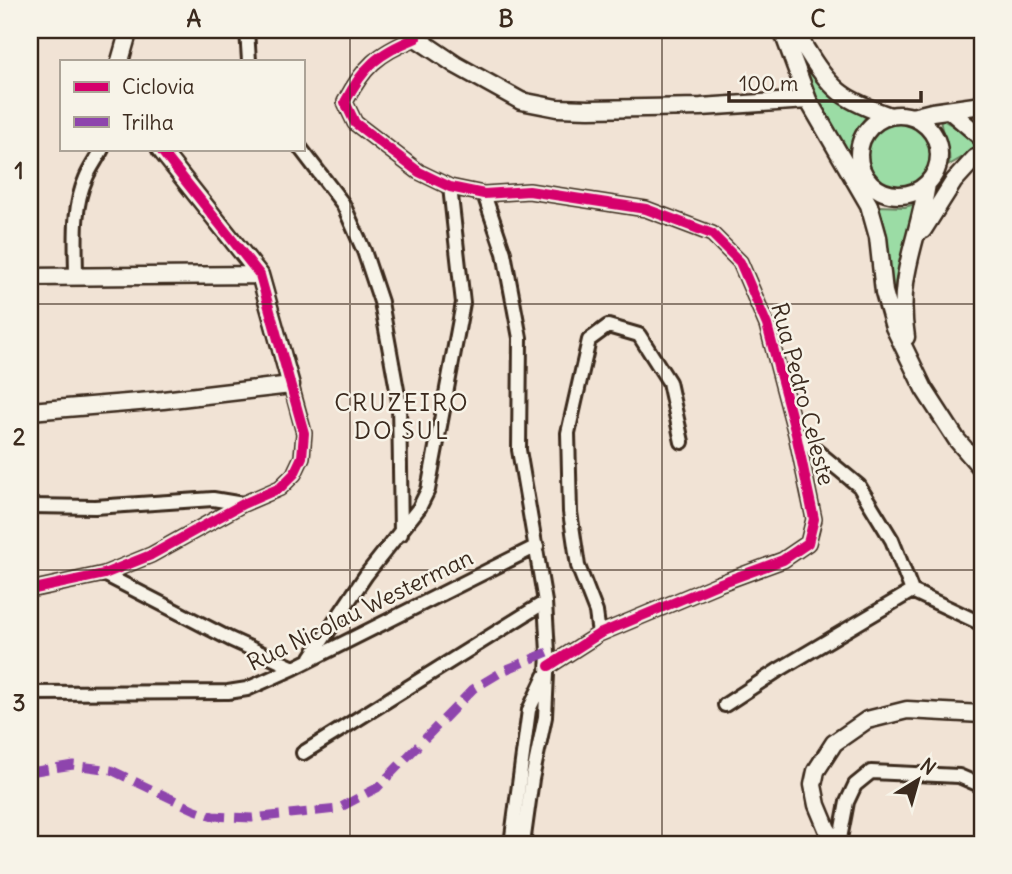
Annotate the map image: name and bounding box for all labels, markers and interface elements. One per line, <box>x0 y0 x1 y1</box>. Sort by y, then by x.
text: A <box>187 4 202 33</box>
text: B <box>498 4 514 33</box>
text: C <box>810 4 826 33</box>
legend <box>60 60 304 150</box>
scale bar <box>729 60 921 104</box>
text: 100 m <box>739 70 798 97</box>
text: Ciclovia <box>122 73 195 100</box>
text: Trilha <box>122 109 174 136</box>
text: 1 <box>14 156 24 185</box>
street label: Rua Pedro Celeste <box>765 299 842 488</box>
district label: CRUZEIRO DO SUL <box>334 387 470 445</box>
text: 2 <box>13 422 26 451</box>
street label: Rua Nicolau Westerman <box>242 542 477 677</box>
text: 3 <box>12 688 26 717</box>
north arrow <box>883 744 953 814</box>
text: N <box>916 753 941 780</box>

